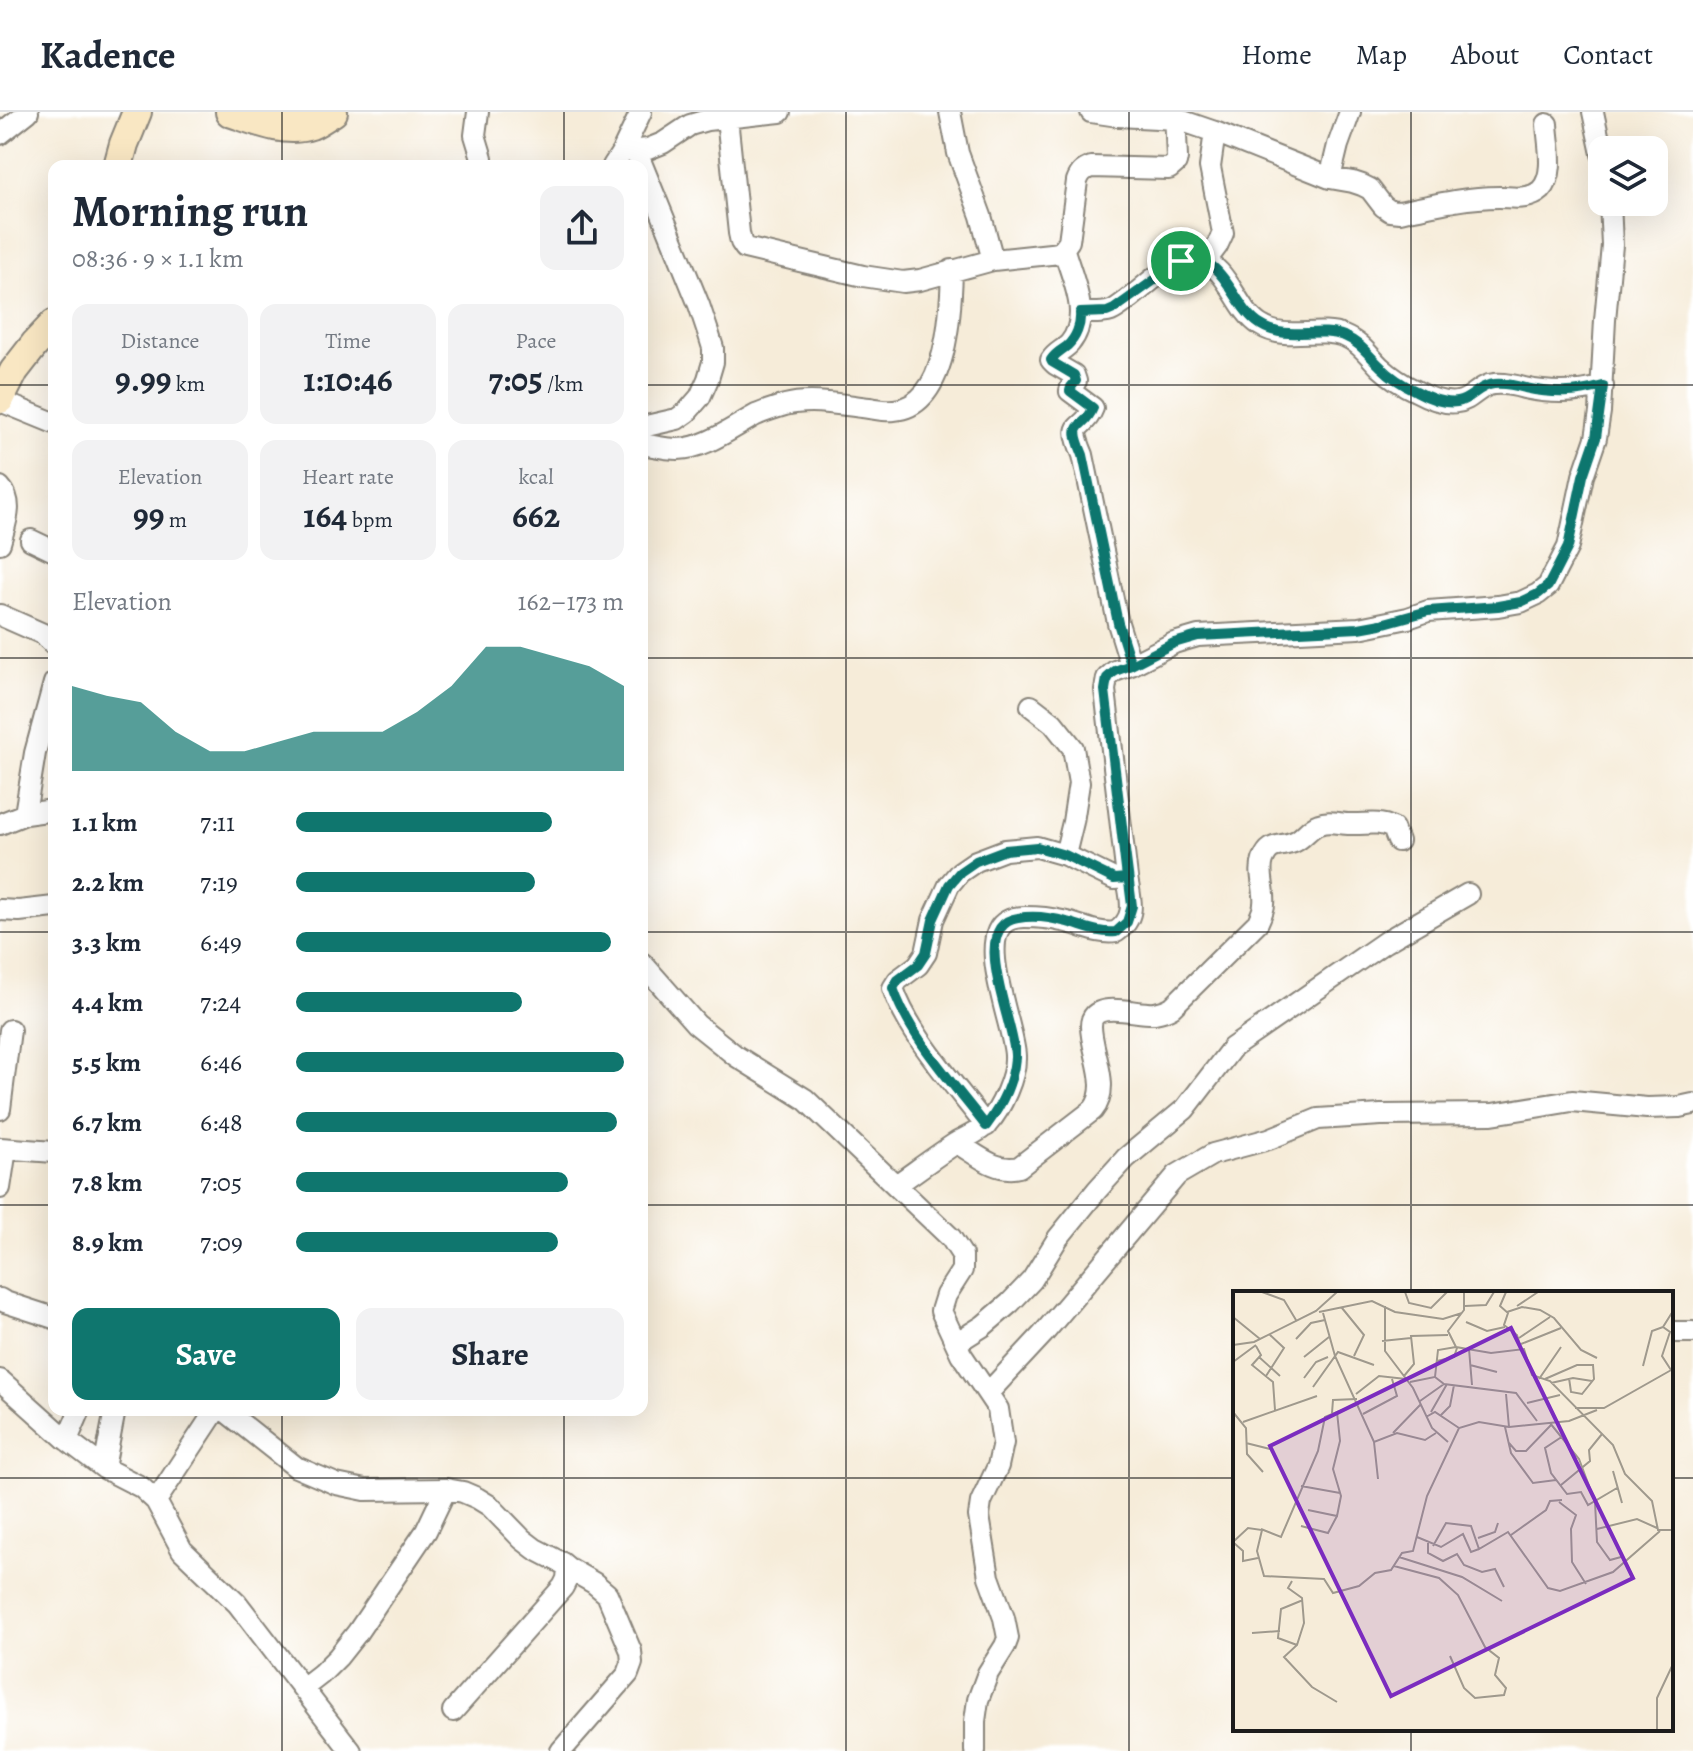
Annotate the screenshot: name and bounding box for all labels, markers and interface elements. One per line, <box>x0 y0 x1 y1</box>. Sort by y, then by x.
text: Kadence <box>40 29 176 81</box>
text: Home <box>1241 36 1312 74</box>
text: Map <box>1356 36 1407 74</box>
text: About <box>1451 36 1519 74</box>
text: Contact <box>1563 36 1653 74</box>
map controls <box>1588 136 1668 216</box>
button: layers <box>1588 136 1668 216</box>
text: Morning run <box>72 181 308 241</box>
button: share <box>540 186 624 270</box>
pin <box>1147 227 1215 295</box>
icon: arrive <box>1159 239 1203 283</box>
text: 08:36 · 9 × 1.1 km <box>72 241 244 276</box>
text: Distance <box>121 326 199 356</box>
text: Time <box>325 326 371 356</box>
text: Pace <box>516 326 556 356</box>
text: 9.99 <box>115 356 171 403</box>
text: 1:10:46 <box>303 356 393 403</box>
text: 7:05 <box>488 356 543 403</box>
text: km <box>171 369 205 399</box>
text: /km <box>543 369 584 399</box>
text: Elevation <box>118 462 202 492</box>
text: Heart rate <box>302 462 394 492</box>
text: kcal <box>518 462 554 492</box>
text: 99 <box>133 492 164 539</box>
text: 164 <box>303 492 347 539</box>
text: 662 <box>512 492 560 539</box>
text: m <box>164 505 187 535</box>
text: bpm <box>347 505 393 535</box>
text: Elevation <box>72 584 172 619</box>
text: 162–173 m <box>518 584 624 619</box>
text: 1.1 km <box>72 805 138 840</box>
text: 7:11 <box>200 805 235 840</box>
text: 2.2 km <box>72 865 144 900</box>
text: 7:19 <box>200 865 238 900</box>
text: 3.3 km <box>72 925 141 960</box>
text: 6:49 <box>200 925 242 960</box>
text: 4.4 km <box>72 985 143 1020</box>
text: 7:24 <box>200 985 241 1020</box>
text: 5.5 km <box>72 1045 141 1080</box>
text: 6:46 <box>200 1045 242 1080</box>
text: 6.7 km <box>72 1105 142 1140</box>
text: 6:48 <box>200 1105 243 1140</box>
text: 7.8 km <box>72 1165 143 1200</box>
text: 7:05 <box>200 1165 242 1200</box>
text: 8.9 km <box>72 1225 143 1260</box>
text: 7:09 <box>200 1225 243 1260</box>
inset map <box>1233 1291 1673 1731</box>
button: Save <box>72 1308 340 1400</box>
button: Share <box>356 1308 624 1400</box>

